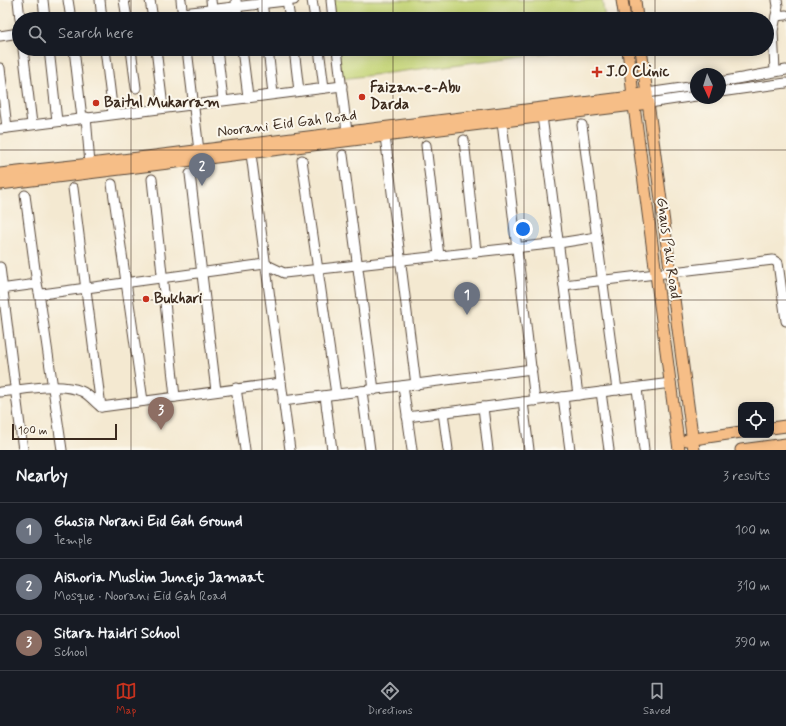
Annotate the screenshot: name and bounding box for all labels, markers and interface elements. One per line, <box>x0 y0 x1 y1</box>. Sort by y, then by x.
search box <box>12 12 774 56</box>
icon: search <box>26 23 48 45</box>
text: Search here <box>58 24 134 44</box>
place label: J.O Clinic <box>606 62 669 82</box>
marker: J.O Clinic <box>591 66 603 78</box>
north arrow <box>690 68 726 104</box>
place label: Faizan-e-Abu Darda <box>370 78 461 115</box>
marker: Faizan-e-Abu Darda <box>357 92 367 102</box>
place label: Baitul Mukarram <box>104 93 220 113</box>
marker: Baitul Mukarram <box>91 98 101 108</box>
street label: Noorani Eid Gah Road <box>216 106 358 142</box>
pin: 2 <box>189 153 215 186</box>
street label: Ghaus Pak Road <box>651 196 685 300</box>
your location <box>513 219 533 239</box>
pin: 1 <box>454 282 480 315</box>
place label: Bukhari <box>154 289 203 309</box>
marker: Bukhari <box>141 294 151 304</box>
pin: 3 <box>148 397 174 430</box>
map controls <box>738 402 774 438</box>
button: locate <box>738 402 774 438</box>
scale bar <box>12 422 117 441</box>
text: 100 m <box>18 424 48 438</box>
text: Nearby <box>16 465 68 487</box>
text: 3 results <box>723 468 770 485</box>
text: Ghosia Norani Eid Gah Ground <box>54 512 243 532</box>
text: 1 <box>26 522 32 539</box>
text: 100 m <box>735 522 770 539</box>
text: Temple <box>54 532 92 549</box>
text: Aishoria Muslim Junejo Jamaat <box>54 568 264 588</box>
text: 2 <box>26 578 32 595</box>
text: 310 m <box>737 578 770 595</box>
text: Mosque · Noorani Eid Gah Road <box>54 588 227 605</box>
text: Sitara Haidri School <box>54 624 180 644</box>
text: 3 <box>26 634 32 651</box>
text: 390 m <box>735 634 770 651</box>
text: School <box>54 644 88 661</box>
tab: Map <box>115 680 137 718</box>
tab: Directions <box>367 680 413 718</box>
tab: Saved <box>643 680 671 718</box>

